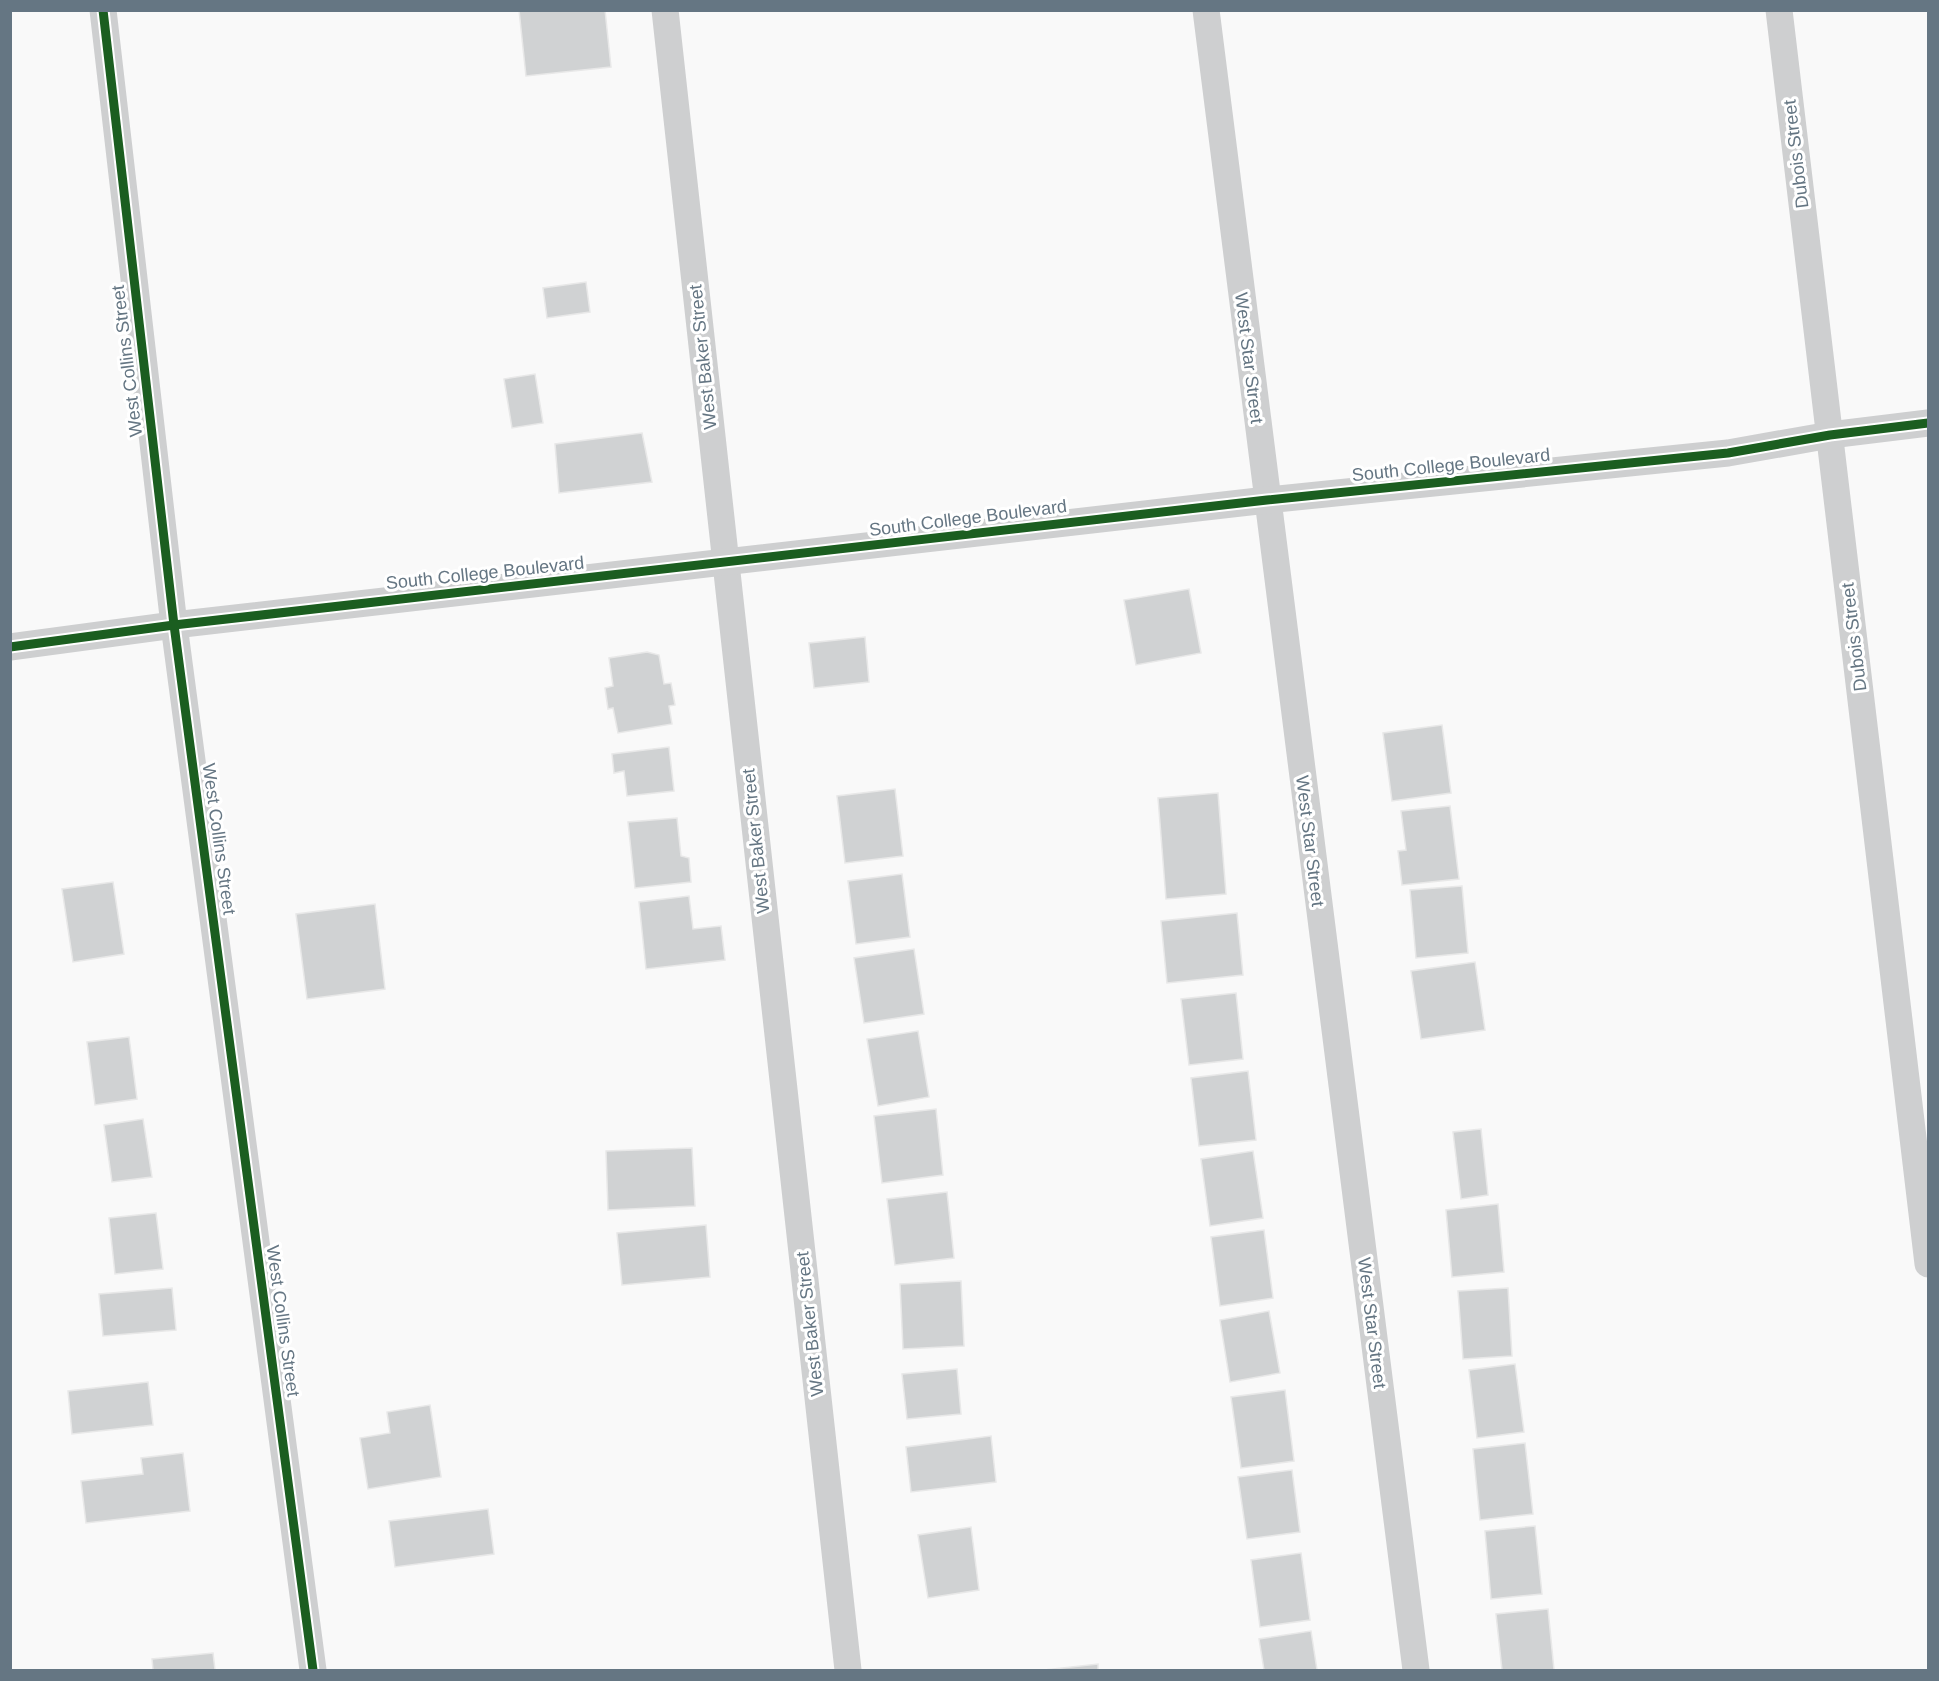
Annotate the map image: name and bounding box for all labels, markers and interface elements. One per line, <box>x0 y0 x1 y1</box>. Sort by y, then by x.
street label: Dubois Street <box>1779 99 1813 209</box>
street label: West Baker Street <box>685 283 721 431</box>
street label: West Collins Street <box>108 284 146 438</box>
street label: West Star Street <box>1231 291 1267 425</box>
street label: South College Boulevard <box>1351 445 1551 485</box>
street label: South College Boulevard <box>868 496 1068 540</box>
street label: South College Boulevard <box>385 553 585 593</box>
street label: Dubois Street <box>1837 582 1871 692</box>
street label: West Collins Street <box>198 762 240 916</box>
street label: West Baker Street <box>738 767 774 915</box>
street label: West Star Street <box>1292 774 1328 908</box>
street label: West Collins Street <box>262 1244 304 1398</box>
street label: West Baker Street <box>792 1250 828 1398</box>
street label: West Star Street <box>1354 1256 1390 1390</box>

